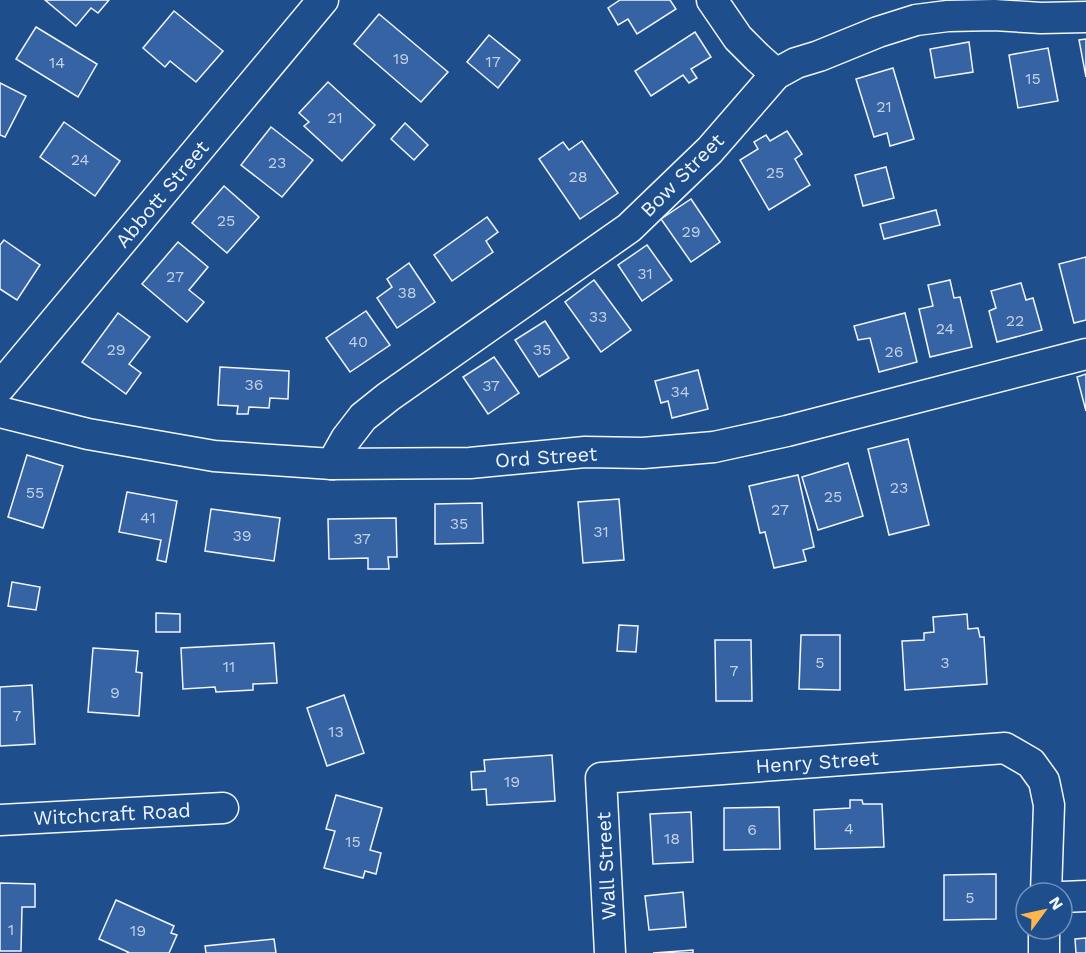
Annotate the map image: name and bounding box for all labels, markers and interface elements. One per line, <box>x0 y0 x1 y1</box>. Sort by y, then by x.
house number: 19 <box>393 49 409 68</box>
house number: 17 <box>485 52 501 71</box>
house number: 14 <box>49 53 65 72</box>
house number: 15 <box>1025 69 1041 88</box>
house number: 21 <box>876 97 892 116</box>
house number: 21 <box>327 108 343 127</box>
street label: Bow Street <box>635 128 729 222</box>
street label: Abbott Street <box>110 135 214 253</box>
house number: 24 <box>71 150 90 169</box>
house number: 23 <box>268 153 286 172</box>
house number: 25 <box>766 163 784 182</box>
house number: 28 <box>568 167 588 186</box>
house number: 25 <box>217 211 235 230</box>
house number: 29 <box>681 222 701 241</box>
house number: 31 <box>637 264 653 283</box>
house number: 27 <box>166 267 184 286</box>
house number: 38 <box>397 283 417 302</box>
house number: 33 <box>589 307 607 326</box>
house number: 22 <box>1006 311 1024 330</box>
house number: 24 <box>936 319 955 338</box>
house number: 40 <box>348 332 368 351</box>
house number: 29 <box>106 340 126 359</box>
house number: 35 <box>533 340 551 359</box>
house number: 26 <box>884 342 904 361</box>
house number: 36 <box>244 375 264 394</box>
house number: 37 <box>482 376 500 395</box>
house number: 34 <box>670 382 690 401</box>
street label: Ord Street <box>494 441 598 473</box>
house number: 23 <box>890 478 908 497</box>
house number: 55 <box>26 483 44 502</box>
house number: 25 <box>824 487 842 506</box>
house number: 27 <box>771 500 789 519</box>
house number: 41 <box>140 508 156 527</box>
house number: 35 <box>450 514 468 533</box>
house number: 31 <box>593 522 609 541</box>
house number: 39 <box>232 526 252 545</box>
house number: 37 <box>353 529 371 548</box>
house number: 5 <box>815 653 825 672</box>
house number: 3 <box>940 653 950 672</box>
house number: 11 <box>223 657 235 676</box>
house number: 7 <box>730 661 739 680</box>
house number: 9 <box>110 683 120 702</box>
house number: 7 <box>13 706 22 725</box>
house number: 13 <box>328 722 344 741</box>
street label: Henry Street <box>755 746 880 778</box>
house number: 19 <box>504 772 520 791</box>
street label: Witchcraft Road <box>33 798 191 830</box>
street label: Wall Street <box>591 811 621 921</box>
house number: 4 <box>844 819 854 838</box>
house number: 6 <box>747 820 757 839</box>
house number: 18 <box>664 829 680 848</box>
house number: 15 <box>345 832 361 851</box>
north arrow <box>1014 881 1074 941</box>
house number: 5 <box>965 888 975 907</box>
text: N <box>1045 893 1067 913</box>
house number: 1 <box>8 920 14 939</box>
house number: 19 <box>130 921 146 940</box>

